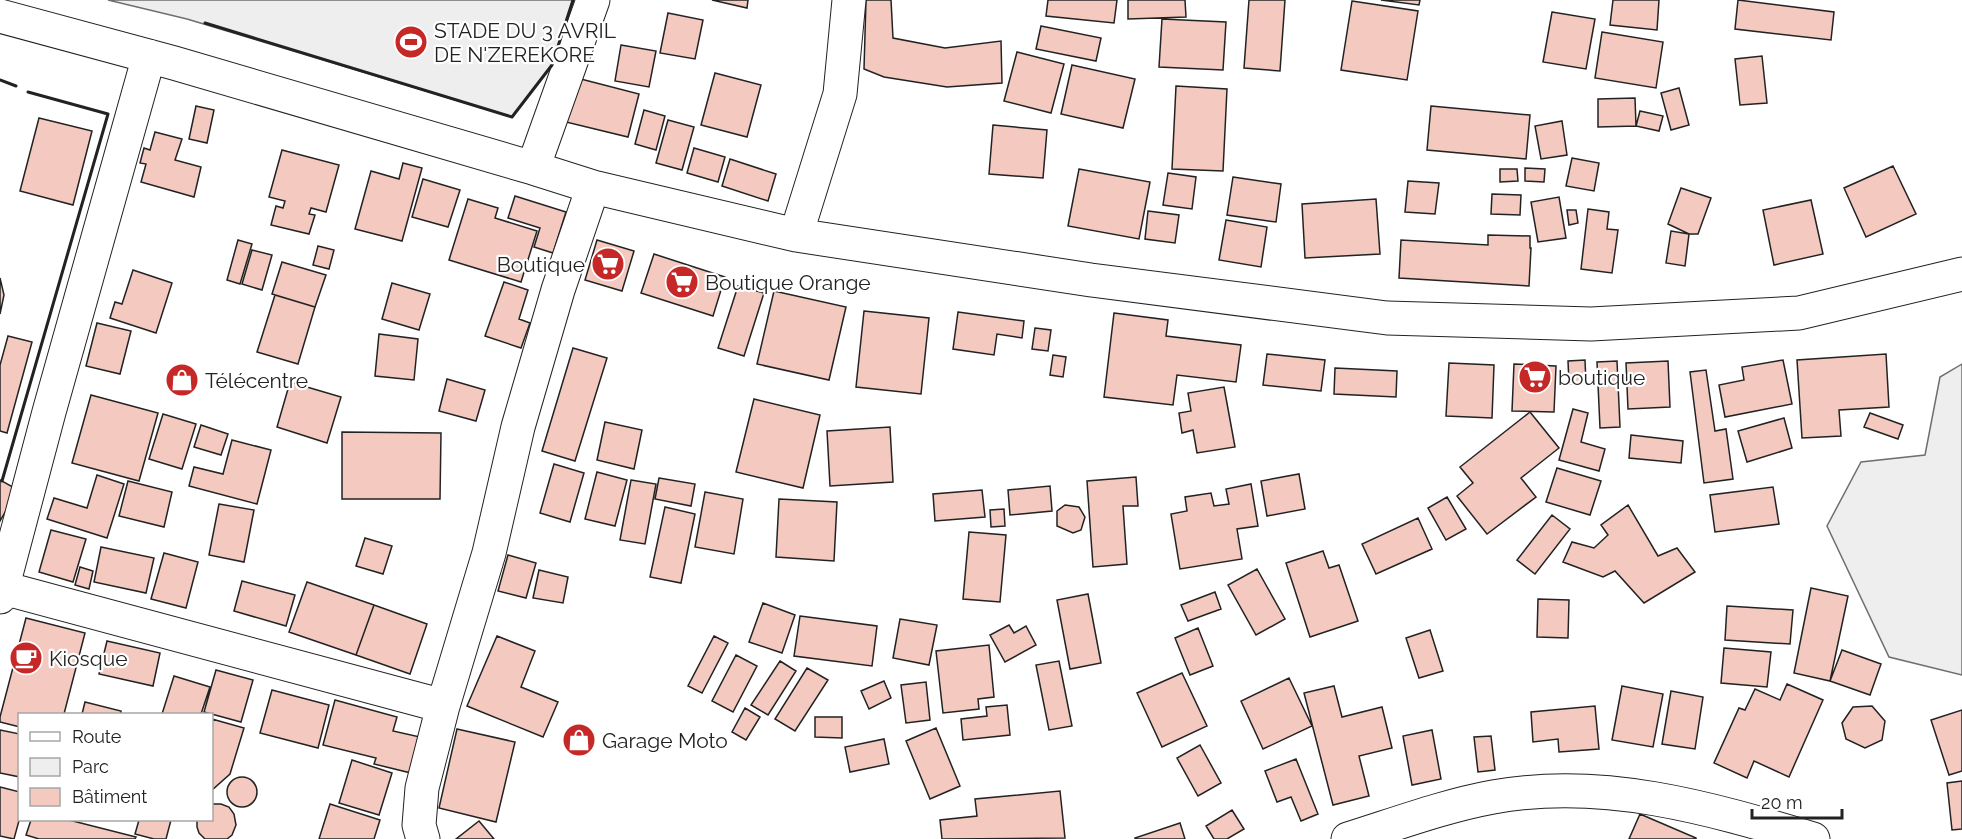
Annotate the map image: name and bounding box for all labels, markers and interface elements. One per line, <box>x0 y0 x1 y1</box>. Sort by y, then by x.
place label: STADE DU 3 AVRIL DE N'ZEREKORE <box>434 18 616 67</box>
sports icon: STADE DU 3 AVRIL DE N'ZEREKORE <box>393 24 429 60</box>
supermarket icon: Boutique <box>590 246 626 282</box>
place label: Boutique <box>497 252 585 277</box>
supermarket icon: Boutique Orange <box>664 264 700 300</box>
place label: Boutique Orange <box>705 270 871 295</box>
supermarket icon: boutique <box>1517 359 1553 395</box>
shop icon: Télécentre <box>164 362 200 398</box>
place label: boutique <box>1558 365 1645 390</box>
place label: Télécentre <box>205 368 308 393</box>
cafe icon: Kiosque <box>8 640 44 676</box>
place label: Kiosque <box>49 646 127 671</box>
legend <box>18 713 213 821</box>
shop icon: Garage Moto <box>561 722 597 758</box>
text: Route <box>72 726 122 747</box>
place label: Garage Moto <box>602 728 728 753</box>
text: Parc <box>72 756 109 777</box>
scale bar <box>1752 782 1842 820</box>
text: Bâtiment <box>72 786 147 807</box>
text: 20 m <box>1761 792 1803 813</box>

